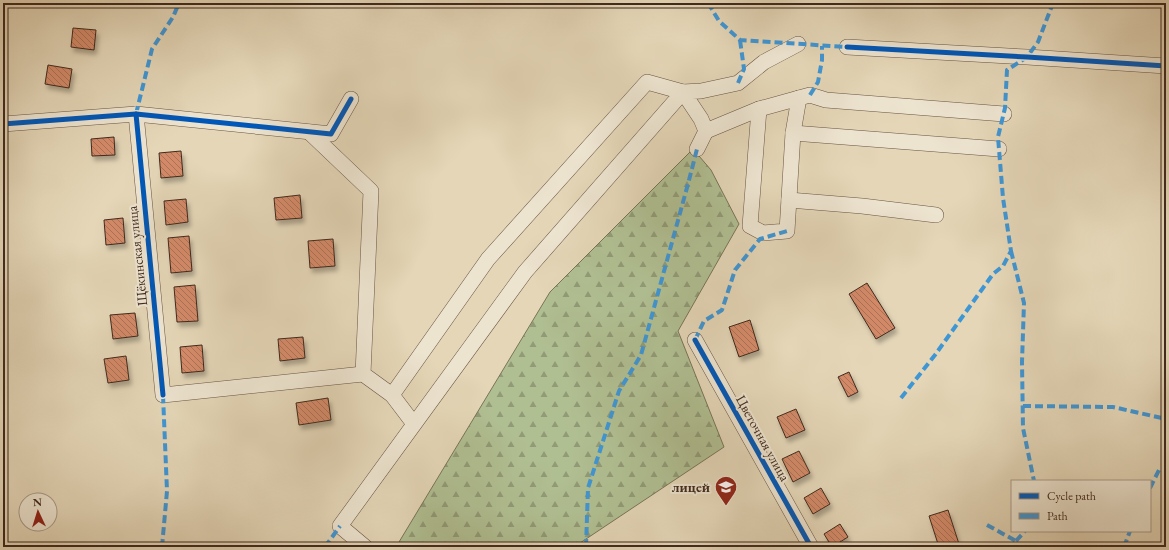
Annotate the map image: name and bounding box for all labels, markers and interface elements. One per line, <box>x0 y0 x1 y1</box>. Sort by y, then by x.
street label: Щёкинская улица <box>123 205 151 307</box>
street label: Цветочная улица <box>732 392 794 485</box>
school or university icon: лицей <box>713 474 739 507</box>
place label: лицей <box>672 478 710 496</box>
legend <box>1011 480 1151 532</box>
text: Cycle path <box>1047 488 1096 504</box>
north arrow <box>18 492 58 532</box>
text: N <box>32 495 42 509</box>
text: Path <box>1047 508 1068 524</box>

